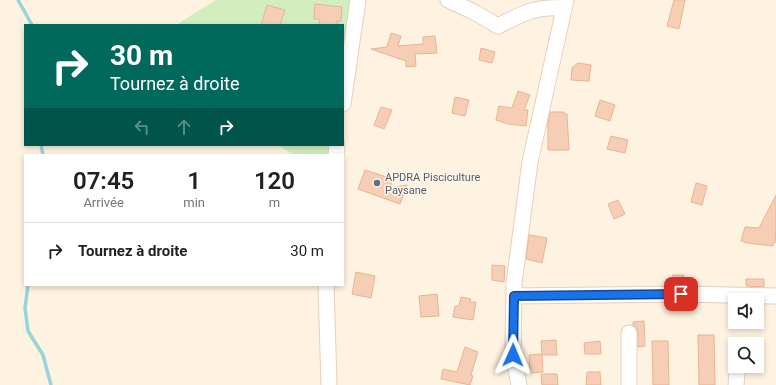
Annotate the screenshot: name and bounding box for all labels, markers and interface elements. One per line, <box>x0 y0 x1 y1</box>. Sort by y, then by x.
text: 30 m <box>110 39 173 72</box>
icon: right <box>44 40 96 92</box>
text: Tournez à droite <box>110 73 239 94</box>
icon: left <box>131 116 153 138</box>
icon: ahead <box>173 116 195 138</box>
icon: right <box>215 116 237 138</box>
text: 07:45 <box>73 167 134 195</box>
text: 1 <box>187 167 201 195</box>
text: 120 <box>254 167 295 195</box>
place label: APDRA Pisciculture Paysane <box>385 171 481 197</box>
marker: APDRA Pisciculture Paysane <box>372 178 382 188</box>
text: Arrivée <box>83 195 124 210</box>
text: min <box>183 195 205 210</box>
text: m <box>269 195 280 210</box>
icon: right <box>44 240 66 262</box>
text: Tournez à droite <box>78 242 187 260</box>
text: 30 m <box>290 242 324 260</box>
pin <box>664 277 698 311</box>
icon: arrive <box>670 283 692 305</box>
map controls <box>728 293 764 373</box>
button: sound <box>728 293 764 329</box>
position arrow <box>492 334 534 376</box>
button: search <box>728 337 764 373</box>

